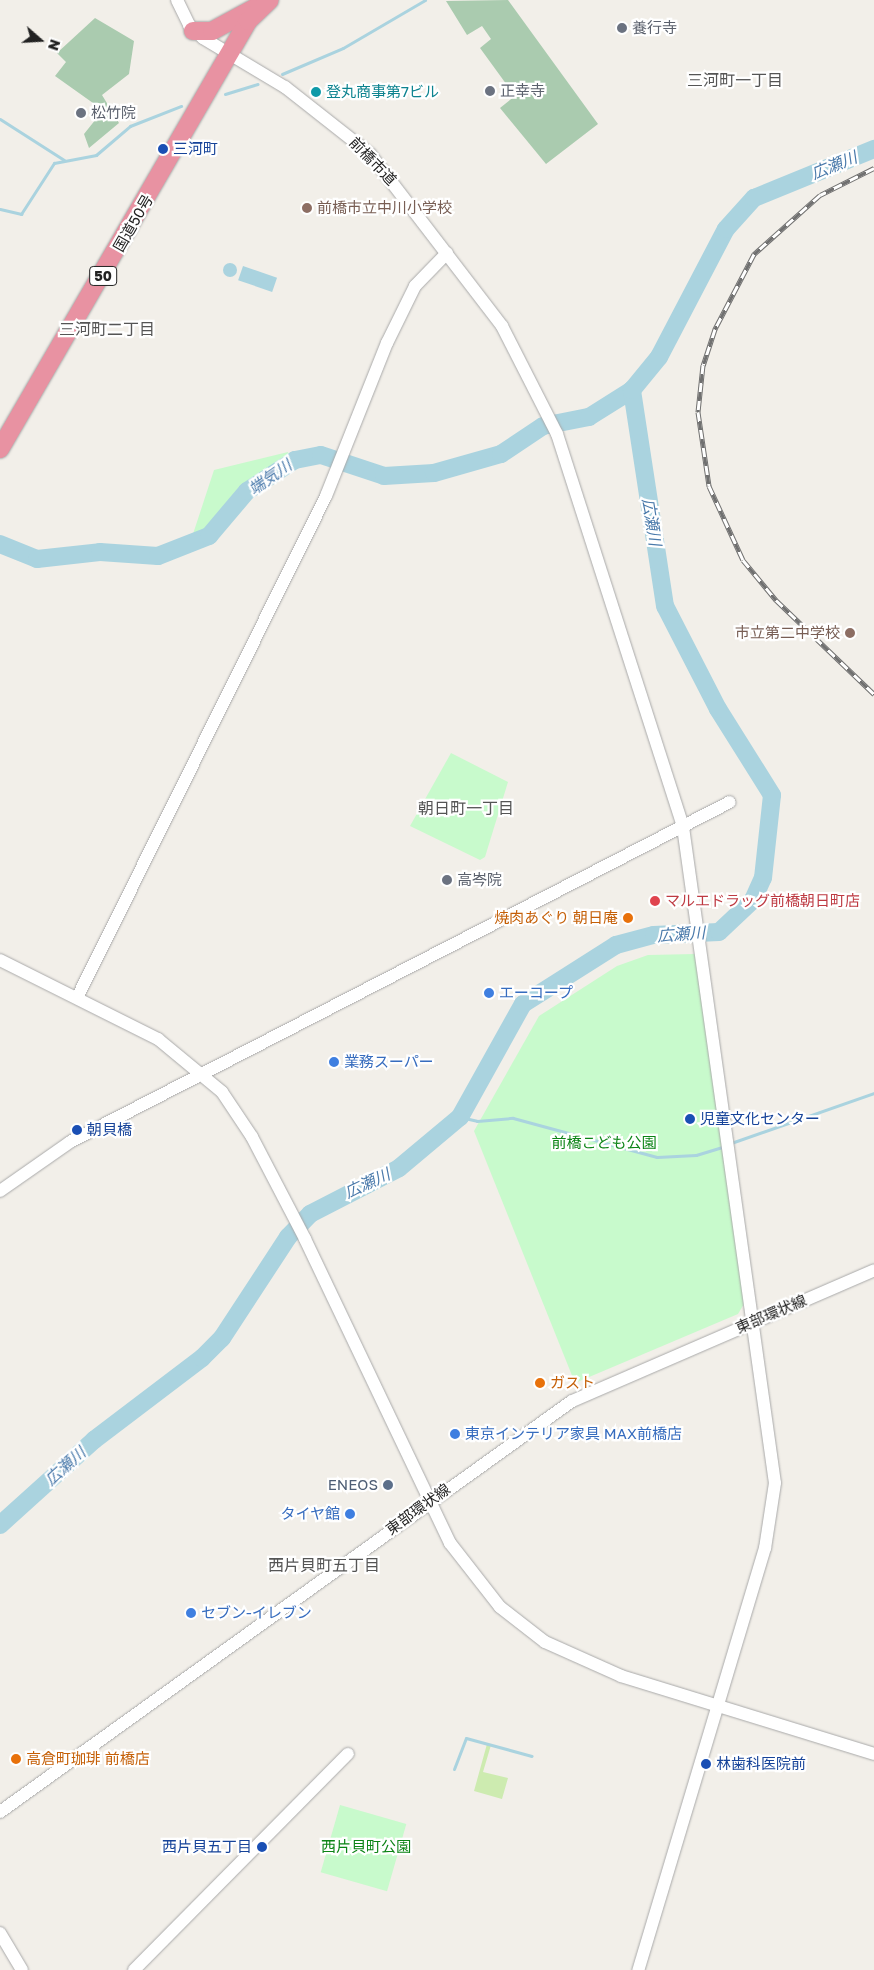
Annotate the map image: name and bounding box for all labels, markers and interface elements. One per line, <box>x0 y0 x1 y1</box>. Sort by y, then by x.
north arrow <box>15 15 65 65</box>
place label: 養行寺 <box>632 19 677 37</box>
marker: 養行寺 <box>616 22 628 34</box>
text: N <box>45 37 64 53</box>
district label: 三河町一丁目 <box>687 70 783 90</box>
place label: 正幸寺 <box>500 82 545 100</box>
place label: 登丸商事第7ビル <box>326 83 439 101</box>
marker: 正幸寺 <box>484 85 496 97</box>
marker: 登丸商事第7ビル <box>310 86 322 98</box>
place label: 松竹院 <box>91 104 136 122</box>
marker: 松竹院 <box>75 107 87 119</box>
street label: 前橋市道 <box>346 133 400 189</box>
place label: 三河町 <box>173 140 218 158</box>
marker: 三河町 <box>157 143 169 155</box>
water label: 広瀬川 <box>808 147 860 183</box>
street label: 国道50号 <box>109 191 157 255</box>
place label: 前橋市立中川小学校 <box>317 199 452 217</box>
marker: 前橋市立中川小学校 <box>301 202 313 214</box>
road number: 50 <box>88 264 118 288</box>
district label: 三河町二丁目 <box>59 319 155 339</box>
water label: 端気川 <box>245 455 295 499</box>
water label: 広瀬川 <box>639 497 665 547</box>
place label: 市立第二中学校 <box>735 624 840 642</box>
marker: 市立第二中学校 <box>844 627 856 639</box>
district label: 朝日町一丁目 <box>418 798 514 818</box>
place label: 高岑院 <box>457 871 502 889</box>
marker: 高岑院 <box>441 874 453 886</box>
place label: マルエドラッグ前橋朝日町店 <box>665 892 860 910</box>
marker: マルエドラッグ前橋朝日町店 <box>649 895 661 907</box>
place label: 焼肉あぐり 朝日庵 <box>494 909 618 927</box>
marker: 焼肉あぐり 朝日庵 <box>622 912 634 924</box>
water label: 広瀬川 <box>656 923 706 945</box>
place label: エーコープ <box>499 984 574 1002</box>
marker: エーコープ <box>483 987 495 999</box>
place label: 業務スーパー <box>344 1053 434 1071</box>
marker: 業務スーパー <box>328 1056 340 1068</box>
place label: 児童文化センター <box>700 1110 820 1128</box>
marker: 児童文化センター <box>684 1113 696 1125</box>
place label: 朝貝橋 <box>87 1121 132 1139</box>
marker: 朝貝橋 <box>71 1124 83 1136</box>
park label: 前橋こども公園 <box>552 1134 656 1152</box>
water label: 広瀬川 <box>341 1164 393 1202</box>
street label: 東部環状線 <box>733 1291 809 1337</box>
place label: ガスト <box>550 1374 595 1392</box>
marker: ガスト <box>534 1377 546 1389</box>
place label: 東京インテリア家具 MAX前橋店 <box>465 1425 682 1443</box>
marker: 東京インテリア家具 MAX前橋店 <box>449 1428 461 1440</box>
water label: 広瀬川 <box>41 1443 89 1489</box>
place label: ENEOS <box>328 1476 378 1494</box>
marker: ENEOS <box>382 1479 394 1491</box>
street label: 東部環状線 <box>382 1480 454 1538</box>
place label: タイヤ館 <box>280 1505 340 1523</box>
marker: タイヤ館 <box>344 1508 356 1520</box>
district label: 西片貝町五丁目 <box>268 1555 380 1575</box>
place label: セブン-イレブン <box>201 1604 312 1622</box>
marker: セブン-イレブン <box>185 1607 197 1619</box>
place label: 高倉町珈琲 前橋店 <box>26 1750 150 1768</box>
marker: 高倉町珈琲 前橋店 <box>10 1753 22 1765</box>
place label: 林歯科医院前 <box>716 1755 806 1773</box>
marker: 林歯科医院前 <box>700 1758 712 1770</box>
place label: 西片貝五丁目 <box>162 1838 252 1856</box>
park label: 西片貝町公園 <box>321 1838 411 1856</box>
marker: 西片貝五丁目 <box>256 1841 268 1853</box>

